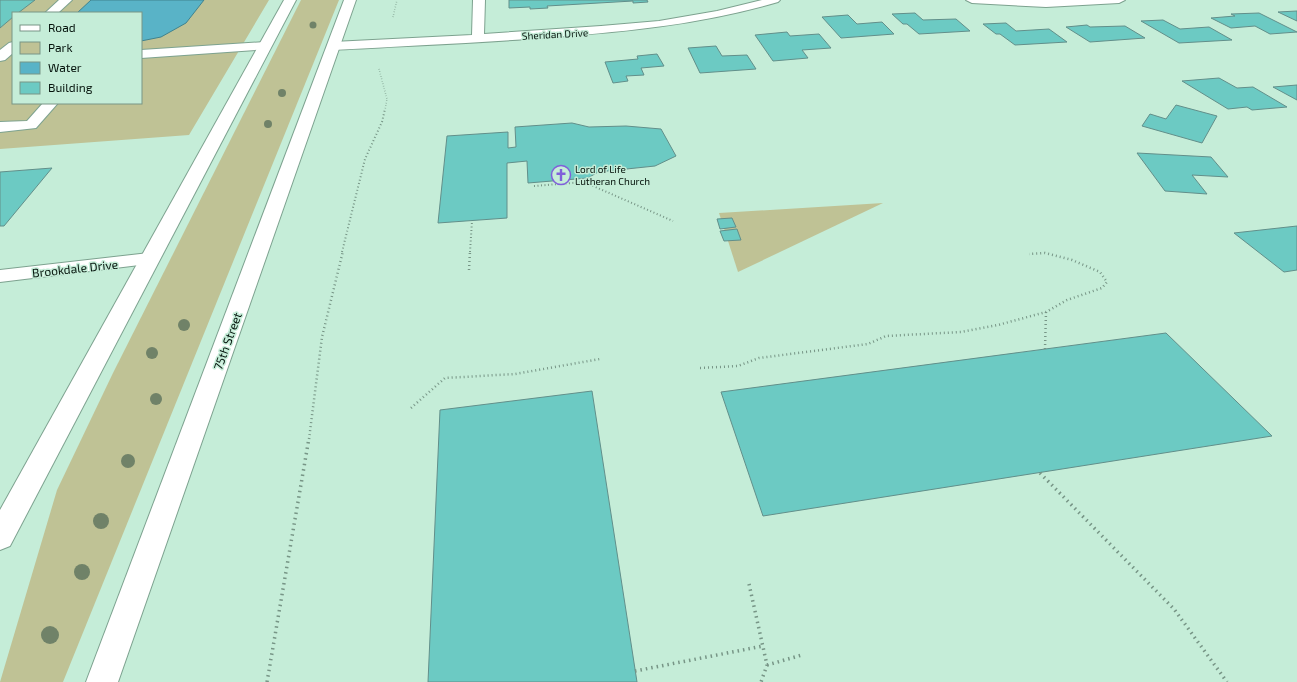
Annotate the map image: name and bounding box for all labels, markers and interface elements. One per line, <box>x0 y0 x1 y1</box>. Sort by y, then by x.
legend <box>12 12 142 104</box>
text: Road <box>48 20 76 34</box>
street label: Sheridan Drive <box>522 26 588 42</box>
text: Park <box>48 40 73 54</box>
text: Water <box>48 60 82 74</box>
text: Building <box>48 80 93 94</box>
place label: Lord of Life Lutheran Church <box>575 163 650 187</box>
church icon: Lord of Life Lutheran Church <box>550 164 572 186</box>
street label: Brookdale Drive <box>31 257 119 279</box>
street label: 75th Street <box>210 310 244 372</box>

